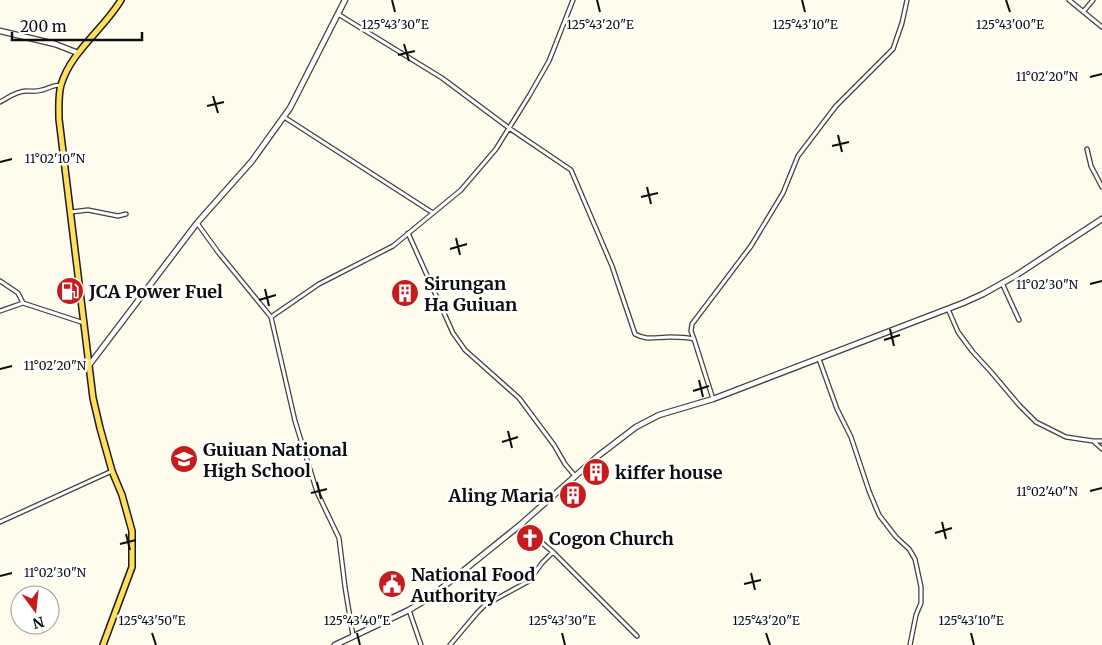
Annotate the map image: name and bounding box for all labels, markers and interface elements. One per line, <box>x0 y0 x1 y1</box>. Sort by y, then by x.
scale bar <box>12 10 142 42</box>
text: 200 m <box>20 17 67 36</box>
text: 125°43'30"E <box>362 17 429 32</box>
text: 125°43'20"E <box>566 17 634 32</box>
text: 125°43'10"E <box>772 17 838 32</box>
text: 125°43'00"E <box>976 17 1044 32</box>
text: 11°02'20"N <box>1016 69 1079 84</box>
text: 11°02'10"N <box>25 151 86 166</box>
place label: Sirungan Ha Guiuan <box>424 272 517 316</box>
fuel station icon: JCA Power Fuel <box>55 276 85 306</box>
text: 11°02'30"N <box>1016 277 1079 292</box>
building icon: Sirungan Ha Guiuan <box>390 278 420 308</box>
place label: JCA Power Fuel <box>88 280 223 303</box>
text: 11°02'20"N <box>24 358 87 373</box>
place label: Guiuan National High School <box>203 438 348 482</box>
school or university icon: Guiuan National High School <box>169 444 199 474</box>
building icon: kiffer house <box>581 457 611 487</box>
place label: kiffer house <box>615 461 723 484</box>
building icon: Aling Maria <box>558 480 588 510</box>
place label: Aling Maria <box>448 484 554 507</box>
text: 11°02'40"N <box>1016 484 1078 499</box>
church icon: Cogon Church <box>515 523 545 553</box>
place label: Cogon Church <box>549 527 674 550</box>
place label: National Food Authority <box>410 563 535 607</box>
text: 11°02'30"N <box>24 565 87 580</box>
public building icon: National Food Authority <box>377 569 407 599</box>
north arrow <box>10 585 60 635</box>
text: N <box>31 612 46 633</box>
text: 125°43'50"E <box>119 613 186 628</box>
text: 125°43'40"E <box>324 613 391 628</box>
text: 125°43'30"E <box>529 613 596 628</box>
text: 125°43'20"E <box>732 613 800 628</box>
text: 125°43'10"E <box>938 613 1004 628</box>

